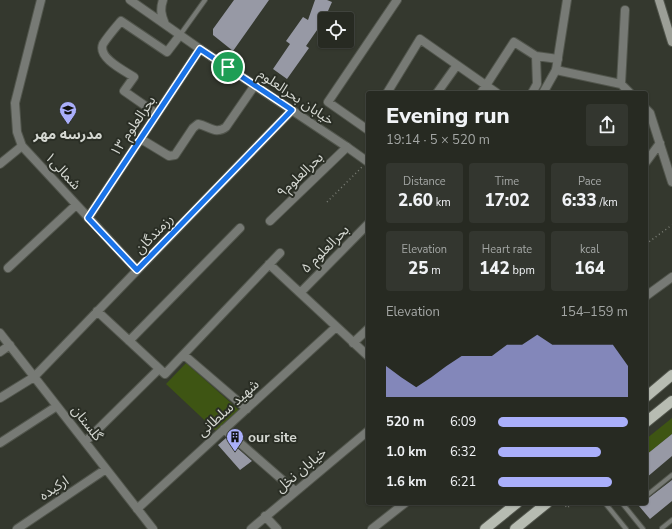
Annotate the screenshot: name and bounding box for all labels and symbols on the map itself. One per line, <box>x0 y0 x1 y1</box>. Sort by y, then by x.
pin <box>211 50 245 84</box>
street label: خیابان بحرالعلوم <box>254 64 338 130</box>
street label: بحرالعلوم ۱۳ <box>106 92 161 161</box>
school or university icon: مدرسه مهر <box>58 100 78 125</box>
place label: مدرسه مهر <box>33 125 102 144</box>
street label: شمالی۱ <box>41 148 85 194</box>
street label: بحرالعلوم۹ <box>273 148 328 203</box>
street label: رزمندگان <box>130 210 178 258</box>
street label: بحرالعلوم ۵ <box>297 220 354 278</box>
street label: شهید سلطانی <box>193 375 263 441</box>
street label: گلستان <box>67 401 107 445</box>
building icon: our site <box>225 427 245 452</box>
place label: our site <box>248 428 297 447</box>
street label: خیابان نخل <box>271 443 331 497</box>
street label: ارکیده <box>35 471 73 505</box>

